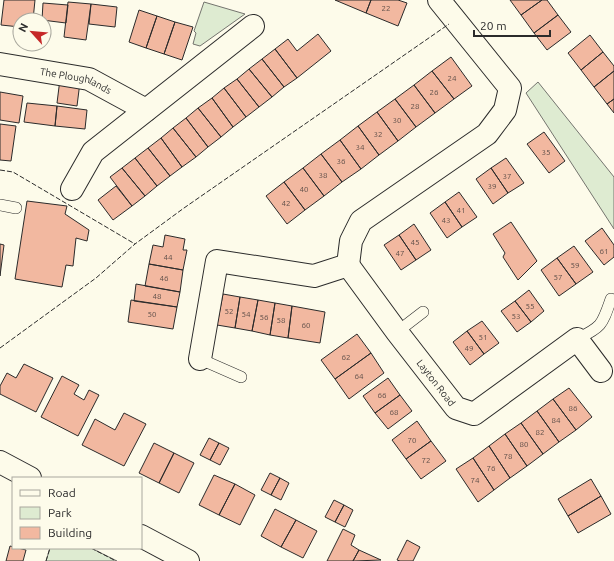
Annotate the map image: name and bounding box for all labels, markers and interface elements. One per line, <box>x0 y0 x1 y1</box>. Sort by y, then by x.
house number: 22 <box>381 4 391 13</box>
north arrow <box>12 12 52 52</box>
scale bar <box>474 12 550 38</box>
text: 20 m <box>480 19 507 32</box>
text: N <box>16 21 30 34</box>
street label: The Ploughlands <box>39 65 114 96</box>
house number: 24 <box>447 74 457 83</box>
house number: 26 <box>429 88 439 97</box>
house number: 28 <box>410 102 420 111</box>
house number: 30 <box>392 116 402 125</box>
house number: 32 <box>373 130 383 139</box>
house number: 34 <box>355 143 365 152</box>
house number: 35 <box>541 148 551 157</box>
house number: 36 <box>336 157 346 166</box>
house number: 38 <box>318 171 328 180</box>
house number: 37 <box>502 172 512 181</box>
house number: 39 <box>487 182 497 191</box>
house number: 40 <box>299 185 309 194</box>
house number: 42 <box>281 199 291 208</box>
house number: 41 <box>456 206 466 215</box>
house number: 43 <box>441 216 451 225</box>
house number: 45 <box>410 238 420 247</box>
house number: 61 <box>599 247 609 256</box>
house number: 47 <box>395 249 405 258</box>
house number: 44 <box>163 253 173 262</box>
house number: 59 <box>570 261 580 270</box>
house number: 57 <box>553 273 563 282</box>
house number: 46 <box>159 274 169 283</box>
house number: 48 <box>152 292 162 301</box>
house number: 55 <box>525 302 535 311</box>
house number: 52 <box>224 307 234 316</box>
house number: 50 <box>147 310 157 319</box>
house number: 54 <box>241 310 251 319</box>
house number: 53 <box>511 312 521 321</box>
house number: 56 <box>259 313 269 322</box>
house number: 58 <box>276 316 286 325</box>
house number: 60 <box>301 321 311 330</box>
house number: 51 <box>478 333 488 342</box>
house number: 49 <box>464 344 474 353</box>
house number: 62 <box>341 353 351 362</box>
street label: Layton Road <box>415 357 458 408</box>
house number: 64 <box>354 372 364 381</box>
house number: 66 <box>377 391 387 400</box>
house number: 86 <box>568 404 578 413</box>
house number: 68 <box>389 408 399 417</box>
house number: 84 <box>551 416 561 425</box>
house number: 82 <box>535 428 545 437</box>
house number: 70 <box>407 436 417 445</box>
house number: 80 <box>519 440 529 449</box>
house number: 78 <box>503 452 513 461</box>
house number: 72 <box>421 456 431 465</box>
house number: 76 <box>486 464 496 473</box>
house number: 74 <box>470 476 480 485</box>
legend <box>12 477 142 549</box>
text: Road <box>48 486 76 499</box>
text: Park <box>48 506 72 519</box>
text: Building <box>48 526 92 539</box>

